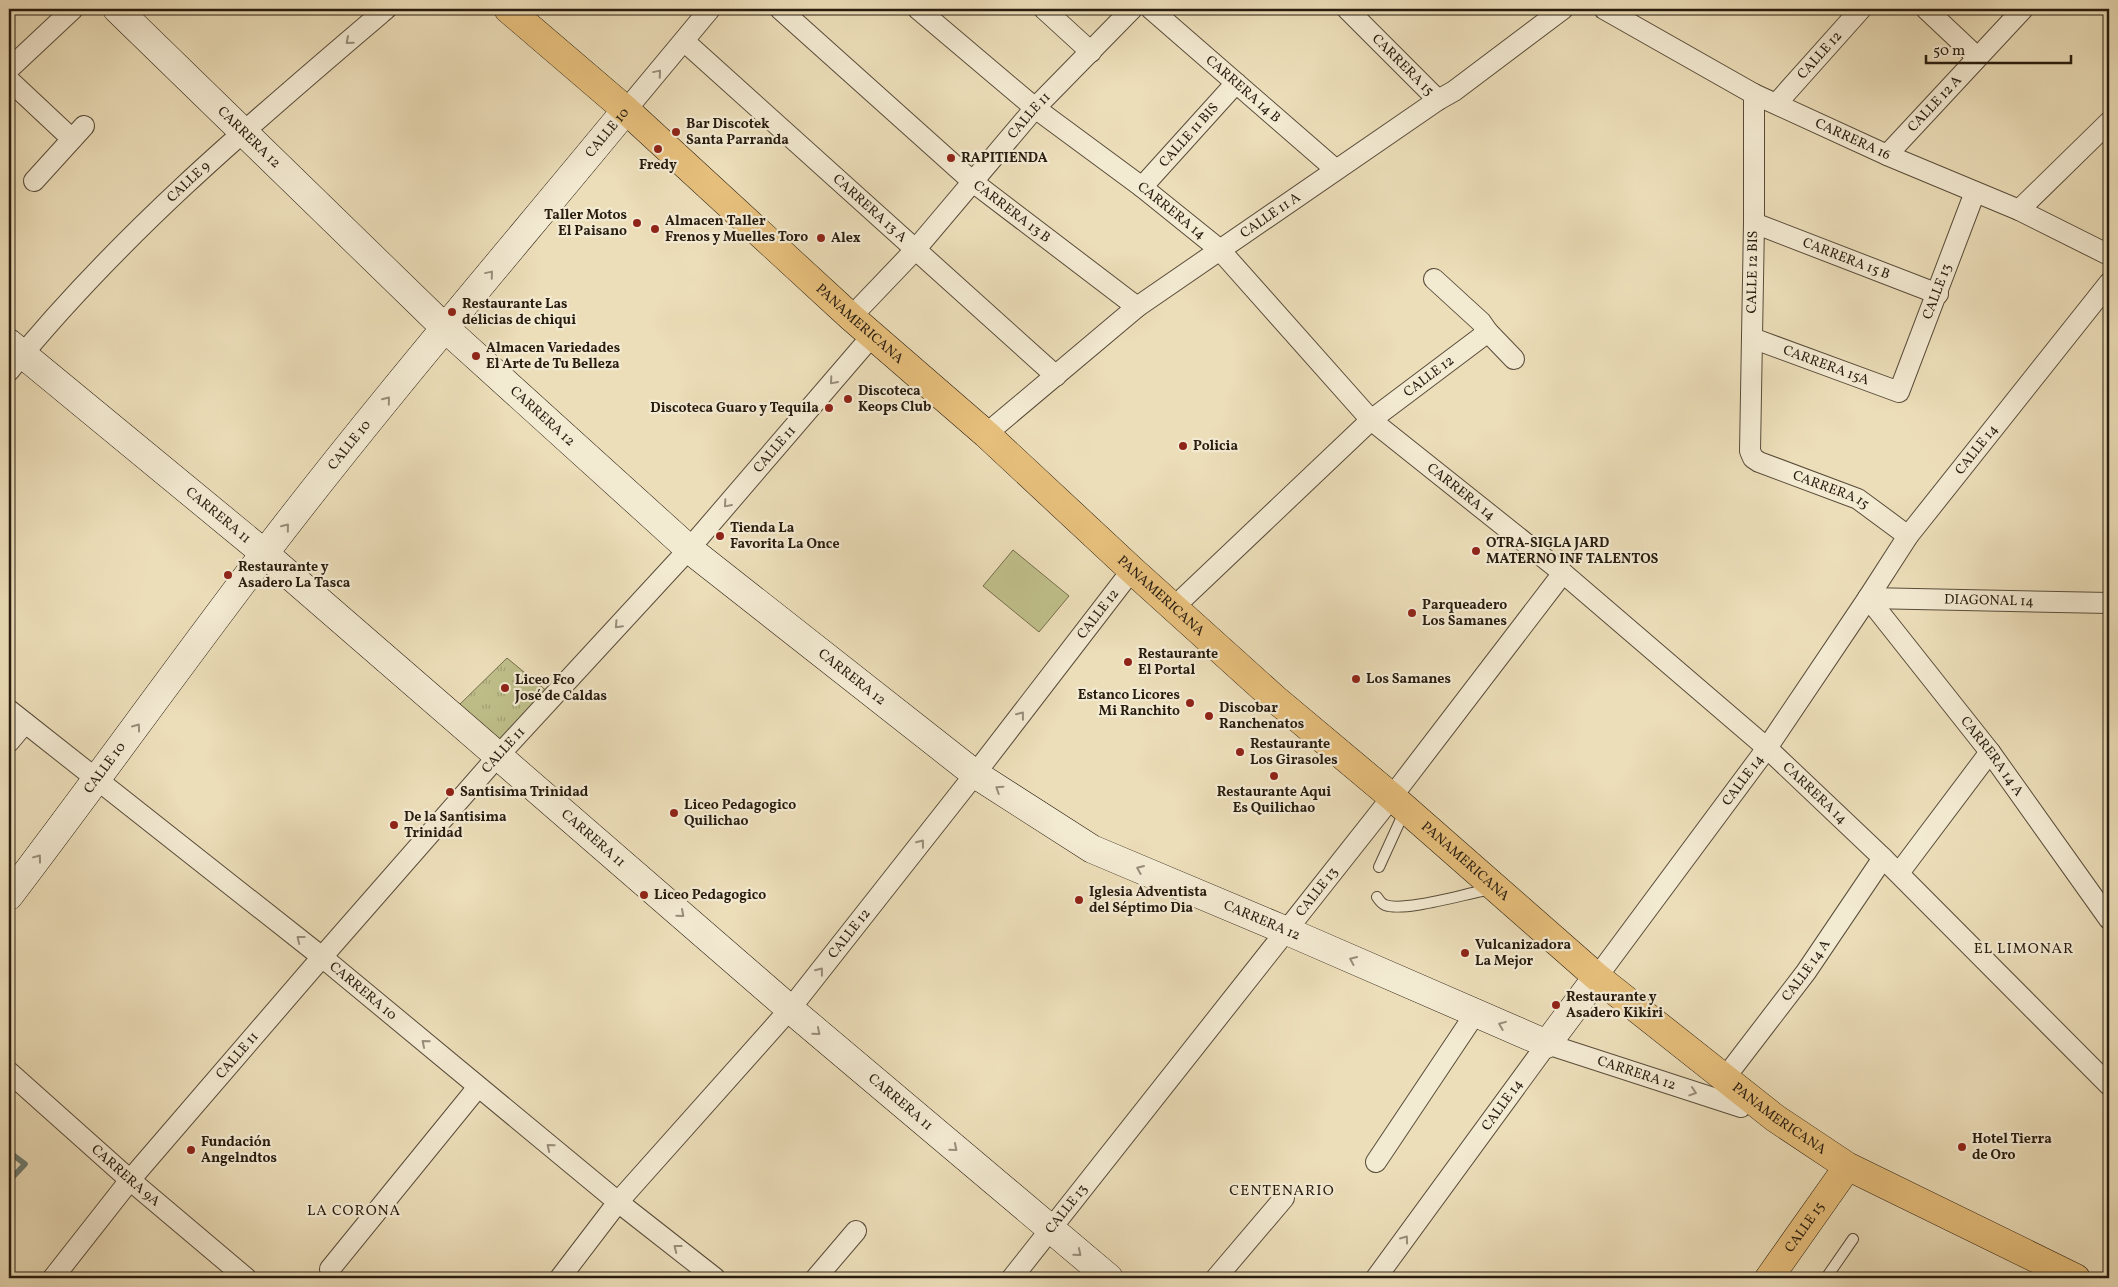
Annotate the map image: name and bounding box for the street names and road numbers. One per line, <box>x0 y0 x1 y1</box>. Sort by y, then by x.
street label: CALLE 12 <box>1793 27 1846 83</box>
street label: CARRERA 15 <box>1368 30 1438 100</box>
street label: CARRERA 14 B <box>1201 51 1285 127</box>
street label: CALLE 12 A <box>1903 71 1966 136</box>
street label: CALLE 11 <box>1003 88 1055 143</box>
street label: CALLE 11 BIS <box>1155 99 1223 171</box>
street label: CARRERA 12 <box>213 102 285 173</box>
street label: CALLE 10 <box>581 104 633 162</box>
street label: CARRERA 16 <box>1812 114 1894 165</box>
street label: CALLE 9 <box>163 157 214 207</box>
street label: CARRERA 13 A <box>829 170 911 247</box>
street label: CARRERA 13 B <box>969 176 1054 247</box>
street label: CARRERA 14 <box>1133 177 1209 244</box>
street label: CALLE 11 A <box>1236 188 1304 243</box>
street label: CALLE 12 BIS <box>1743 230 1763 314</box>
street label: CARRERA 15 B <box>1800 233 1893 284</box>
street label: CALLE 13 <box>1918 261 1956 322</box>
street label: PANAMERICANA <box>811 280 908 368</box>
street label: CARRERA 15A <box>1780 341 1872 390</box>
street label: CALLE 12 <box>1400 351 1458 402</box>
street label: CARRERA 12 <box>506 382 579 451</box>
street label: CALLE 10 <box>323 416 375 474</box>
street label: CALLE 14 <box>1951 421 2002 479</box>
street label: CALLE 11 <box>749 422 800 477</box>
street label: CARRERA 14 <box>1423 459 1499 525</box>
street label: CARRERA 15 <box>1790 466 1873 514</box>
street label: CARRERA 11 <box>181 483 255 548</box>
street label: PANAMERICANA <box>1113 551 1209 641</box>
street label: CALLE 12 <box>1073 585 1123 643</box>
street label: DIAGONAL 14 <box>1944 590 2034 611</box>
street label: CARRERA 12 <box>814 644 890 710</box>
street label: CARRERA 14 A <box>1956 712 2028 800</box>
street label: CALLE 11 <box>477 723 530 778</box>
street label: CALLE 10 <box>79 738 130 797</box>
street label: CALLE 14 <box>1718 751 1768 810</box>
street label: CARRERA 14 <box>1778 758 1851 829</box>
street label: CARRERA 11 <box>557 805 629 872</box>
street label: PANAMERICANA <box>1417 817 1514 906</box>
street label: CALLE 13 <box>1291 863 1342 921</box>
street label: CARRERA 12 <box>1221 896 1303 945</box>
street label: CALLE 12 <box>824 905 875 963</box>
street label: CALLE 14 A <box>1777 936 1835 1005</box>
street label: CARRERA 10 <box>325 957 401 1025</box>
street label: CALLE 11 <box>212 1028 263 1083</box>
street label: CARRERA 12 <box>1595 1051 1678 1095</box>
street label: CARRERA 11 <box>864 1069 937 1135</box>
street label: CALLE 14 <box>1477 1076 1527 1135</box>
street label: PANAMERICANA <box>1728 1078 1830 1159</box>
street label: CARRERA 9A <box>87 1140 164 1211</box>
street label: CALLE 13 <box>1041 1180 1092 1238</box>
street label: CALLE 15 <box>1780 1198 1829 1256</box>

